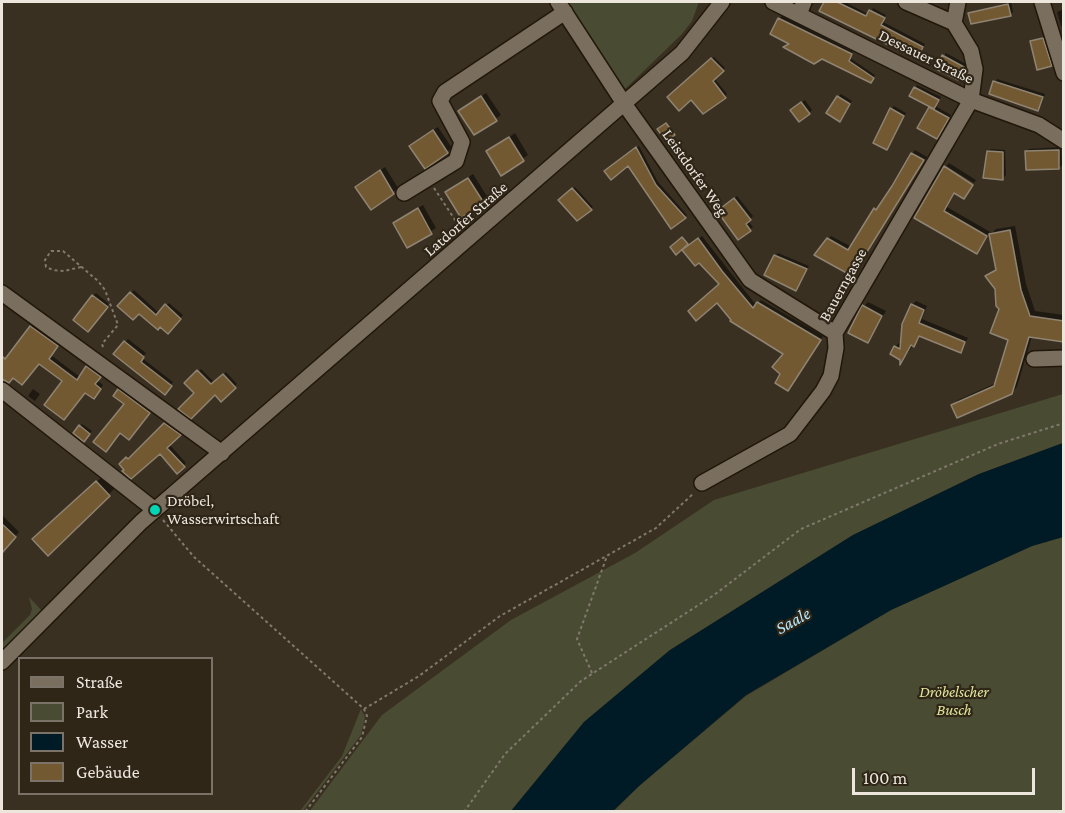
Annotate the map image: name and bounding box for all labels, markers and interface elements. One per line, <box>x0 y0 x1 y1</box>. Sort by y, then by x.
street label: Dessauer Straße <box>875 26 977 88</box>
street label: Leistdorfer Weg <box>658 126 732 220</box>
street label: Latdorfer Straße <box>420 177 512 261</box>
street label: Bauerngasse <box>815 245 871 325</box>
place label: Dröbel, Wasserwirtschaft <box>167 491 279 529</box>
marker: Dröbel, Wasserwirtschaft <box>148 503 162 517</box>
water label: Saale <box>772 603 814 639</box>
legend <box>18 657 213 795</box>
text: Straße <box>76 672 123 692</box>
park label: Dröbelscher Busch <box>919 682 989 720</box>
text: Park <box>76 702 108 722</box>
text: Wasser <box>76 732 129 752</box>
scale bar <box>855 756 1038 794</box>
text: Gebäude <box>76 762 140 782</box>
text: 100 m <box>863 768 907 788</box>

